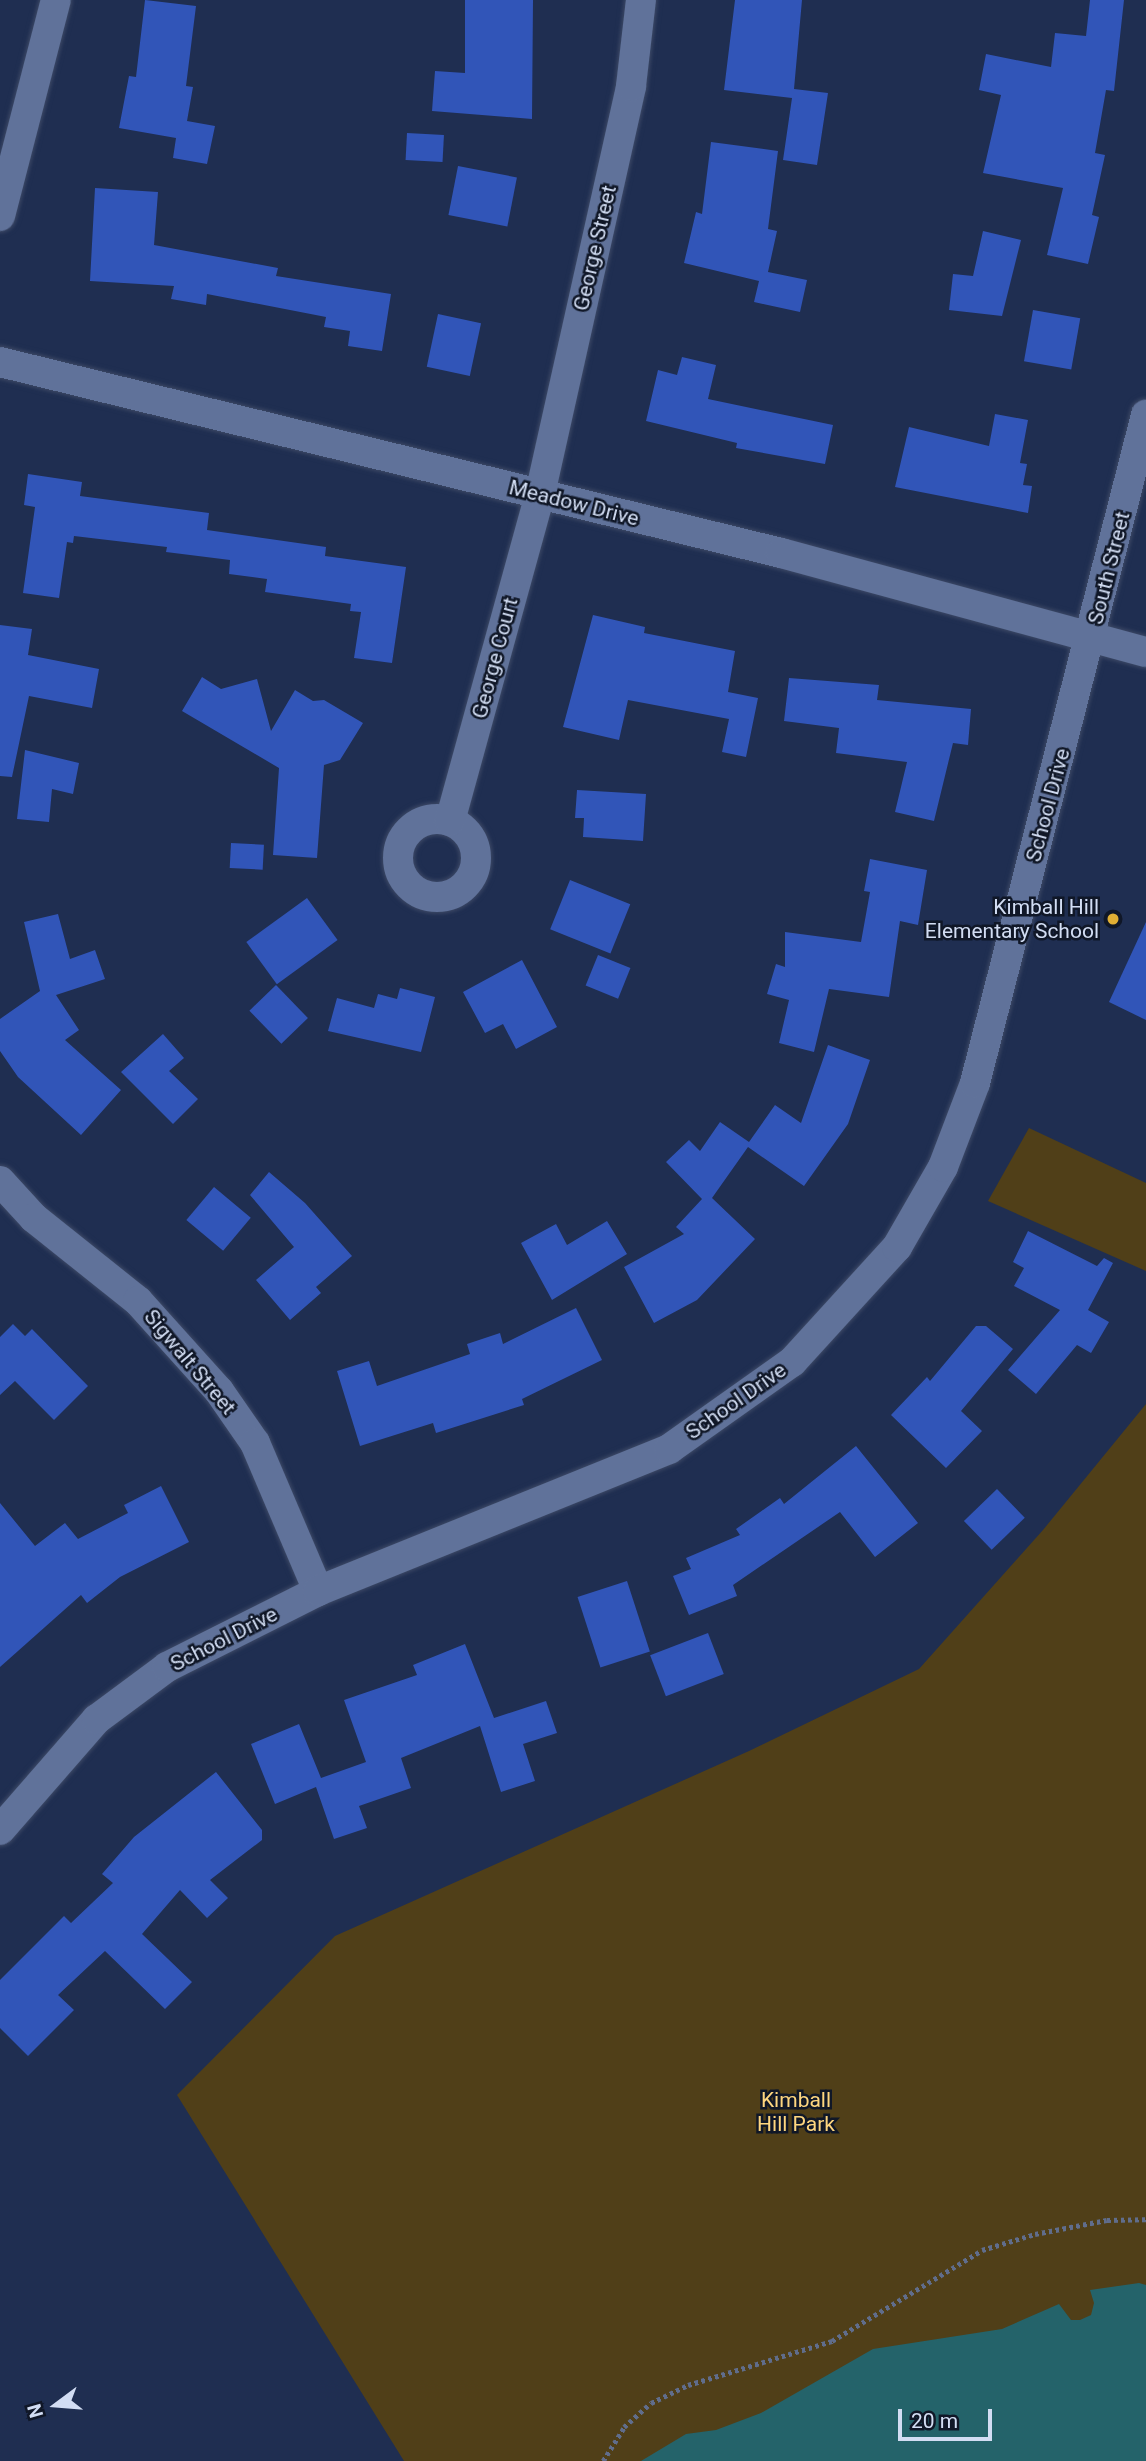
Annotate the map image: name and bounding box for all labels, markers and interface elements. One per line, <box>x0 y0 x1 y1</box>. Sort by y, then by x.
street label: George Street <box>568 183 622 313</box>
street label: Meadow Drive <box>506 475 642 531</box>
street label: South Street <box>1083 509 1135 627</box>
street label: George Court <box>467 595 523 721</box>
street label: School Drive <box>1021 745 1075 865</box>
place label: Kimball Hill Elementary School <box>925 894 1099 944</box>
marker: Kimball Hill Elementary School <box>1105 911 1121 927</box>
street label: Sigwalt Street <box>139 1304 241 1420</box>
street label: School Drive <box>681 1357 791 1445</box>
street label: School Drive <box>166 1601 282 1677</box>
park label: Kimball Hill Park <box>757 2087 835 2137</box>
north arrow <box>21 2370 91 2440</box>
scale bar <box>901 2394 996 2438</box>
text: N <box>22 2401 48 2421</box>
text: 20 m <box>911 2409 958 2433</box>

